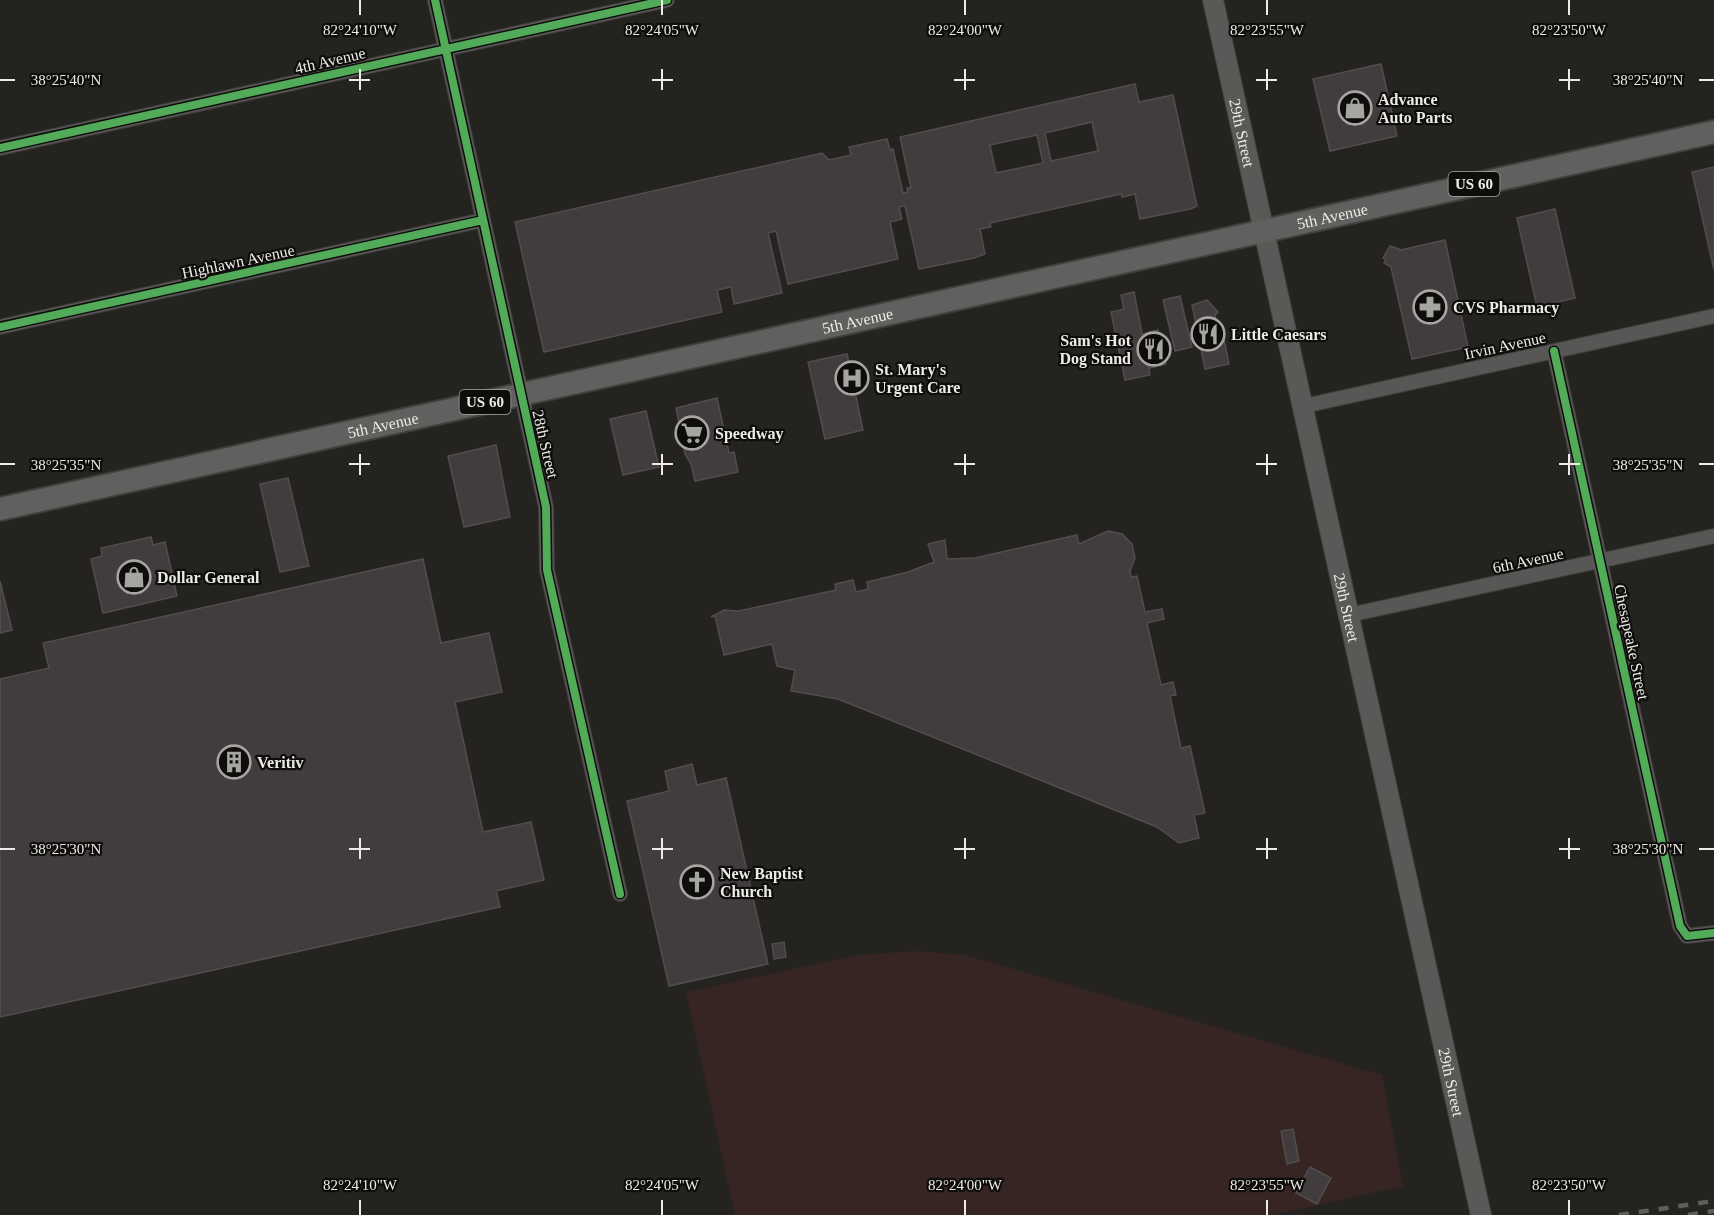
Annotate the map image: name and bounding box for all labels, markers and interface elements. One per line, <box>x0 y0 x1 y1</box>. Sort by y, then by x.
text: 82°24'10"W <box>323 22 398 38</box>
text: 82°24'05"W <box>625 22 700 38</box>
text: 82°24'00"W <box>928 22 1003 38</box>
text: 82°23'55"W <box>1230 22 1305 38</box>
text: 82°23'50"W <box>1532 22 1607 38</box>
street label: 4th Avenue <box>293 44 367 77</box>
text: 38°25'40"N <box>31 72 101 88</box>
text: 38°25'40"N <box>1613 72 1683 88</box>
shop icon: Advance Auto Parts <box>1337 90 1373 126</box>
place label: Advance Auto Parts <box>1378 91 1452 126</box>
street label: 29th Street <box>1226 97 1258 169</box>
road number: US 60 <box>1448 172 1500 196</box>
street label: 5th Avenue <box>1295 200 1369 233</box>
street label: Highlawn Avenue <box>180 241 296 283</box>
pharmacy icon: CVS Pharmacy <box>1412 289 1448 325</box>
place label: CVS Pharmacy <box>1453 299 1559 317</box>
street label: 5th Avenue <box>821 305 895 337</box>
restaurant icon: Little Caesars <box>1190 316 1226 352</box>
place label: Little Caesars <box>1231 326 1327 343</box>
street label: Irvin Avenue <box>1463 329 1547 362</box>
restaurant icon: Sam's Hot Dog Stand <box>1136 331 1172 367</box>
place label: Sam's Hot Dog Stand <box>1059 332 1132 368</box>
hospital icon: St. Mary's Urgent Care <box>834 360 870 396</box>
place label: St. Mary's Urgent Care <box>875 361 960 397</box>
road number: US 60 <box>460 390 510 414</box>
street label: 28th Street <box>529 408 562 481</box>
street label: 5th Avenue <box>346 409 420 441</box>
supermarket icon: Speedway <box>674 415 710 451</box>
place label: Speedway <box>715 425 783 443</box>
text: 38°25'35"N <box>31 457 101 473</box>
text: 38°25'35"N <box>1613 457 1683 473</box>
street label: 6th Avenue <box>1491 545 1565 576</box>
shop icon: Dollar General <box>116 559 152 595</box>
place label: Dollar General <box>157 569 260 586</box>
street label: 29th Street <box>1331 572 1362 644</box>
street label: Chesapeake Street <box>1610 583 1652 702</box>
building icon: Veritiv <box>216 744 252 780</box>
place label: Veritiv <box>257 754 304 771</box>
text: 38°25'30"N <box>31 841 101 857</box>
text: 38°25'30"N <box>1613 841 1683 857</box>
church icon: New Baptist Church <box>679 864 715 900</box>
place label: New Baptist Church <box>720 865 804 900</box>
street label: 29th Street <box>1435 1046 1467 1119</box>
text: 82°24'10"W <box>323 1177 398 1193</box>
text: 82°24'05"W <box>625 1177 700 1193</box>
text: 82°24'00"W <box>928 1177 1003 1193</box>
text: 82°23'55"W <box>1230 1177 1305 1193</box>
text: 82°23'50"W <box>1532 1177 1607 1193</box>

